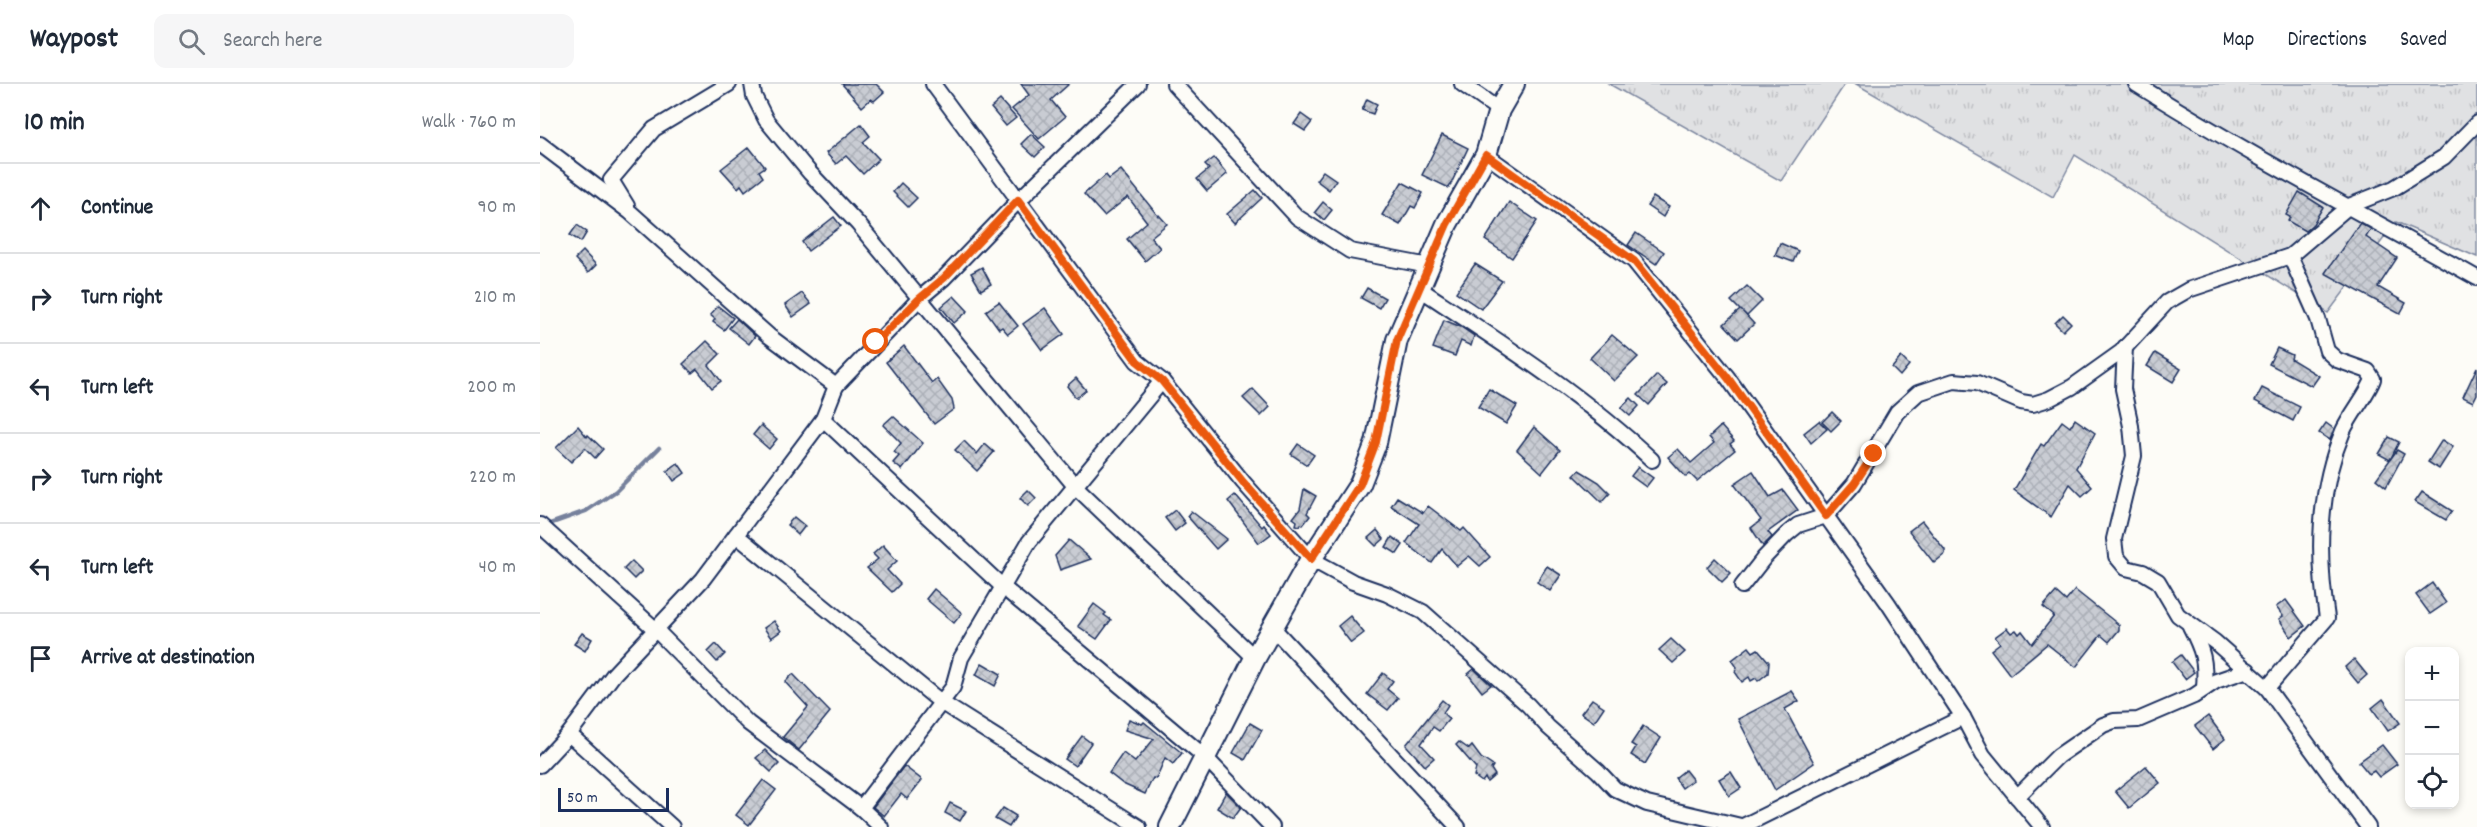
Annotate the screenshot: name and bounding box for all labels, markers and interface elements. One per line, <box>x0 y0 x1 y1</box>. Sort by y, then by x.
search box <box>154 14 574 68</box>
text: Waypost <box>30 21 118 61</box>
icon: search <box>175 25 208 58</box>
text: Search here <box>223 26 322 57</box>
text: Map <box>2223 26 2254 56</box>
text: Directions <box>2287 26 2367 56</box>
text: Saved <box>2400 26 2447 56</box>
text: 10 min <box>24 105 84 142</box>
text: Walk · 760 m <box>422 109 516 137</box>
icon: ahead <box>24 192 57 225</box>
text: Continue <box>81 193 153 224</box>
text: 90 m <box>478 194 516 222</box>
icon: right <box>24 282 57 315</box>
text: Turn right <box>81 283 163 314</box>
text: 210 m <box>474 284 516 312</box>
route start <box>862 328 888 354</box>
icon: left <box>24 372 57 405</box>
text: Turn left <box>81 373 153 404</box>
text: 200 m <box>467 374 516 402</box>
route end <box>1860 440 1886 466</box>
icon: right <box>24 462 57 495</box>
text: Turn right <box>81 463 163 494</box>
text: 220 m <box>469 464 516 492</box>
icon: left <box>24 552 57 585</box>
text: Turn left <box>81 553 153 584</box>
text: 40 m <box>478 554 516 582</box>
icon: arrive <box>24 642 57 675</box>
text: Arrive at destination <box>81 643 255 674</box>
map controls <box>2405 647 2459 809</box>
button: + <box>2405 647 2459 701</box>
button: − <box>2405 701 2459 755</box>
button: locate <box>2405 755 2459 809</box>
scale bar <box>558 785 669 812</box>
text: 50 m <box>567 787 598 810</box>

